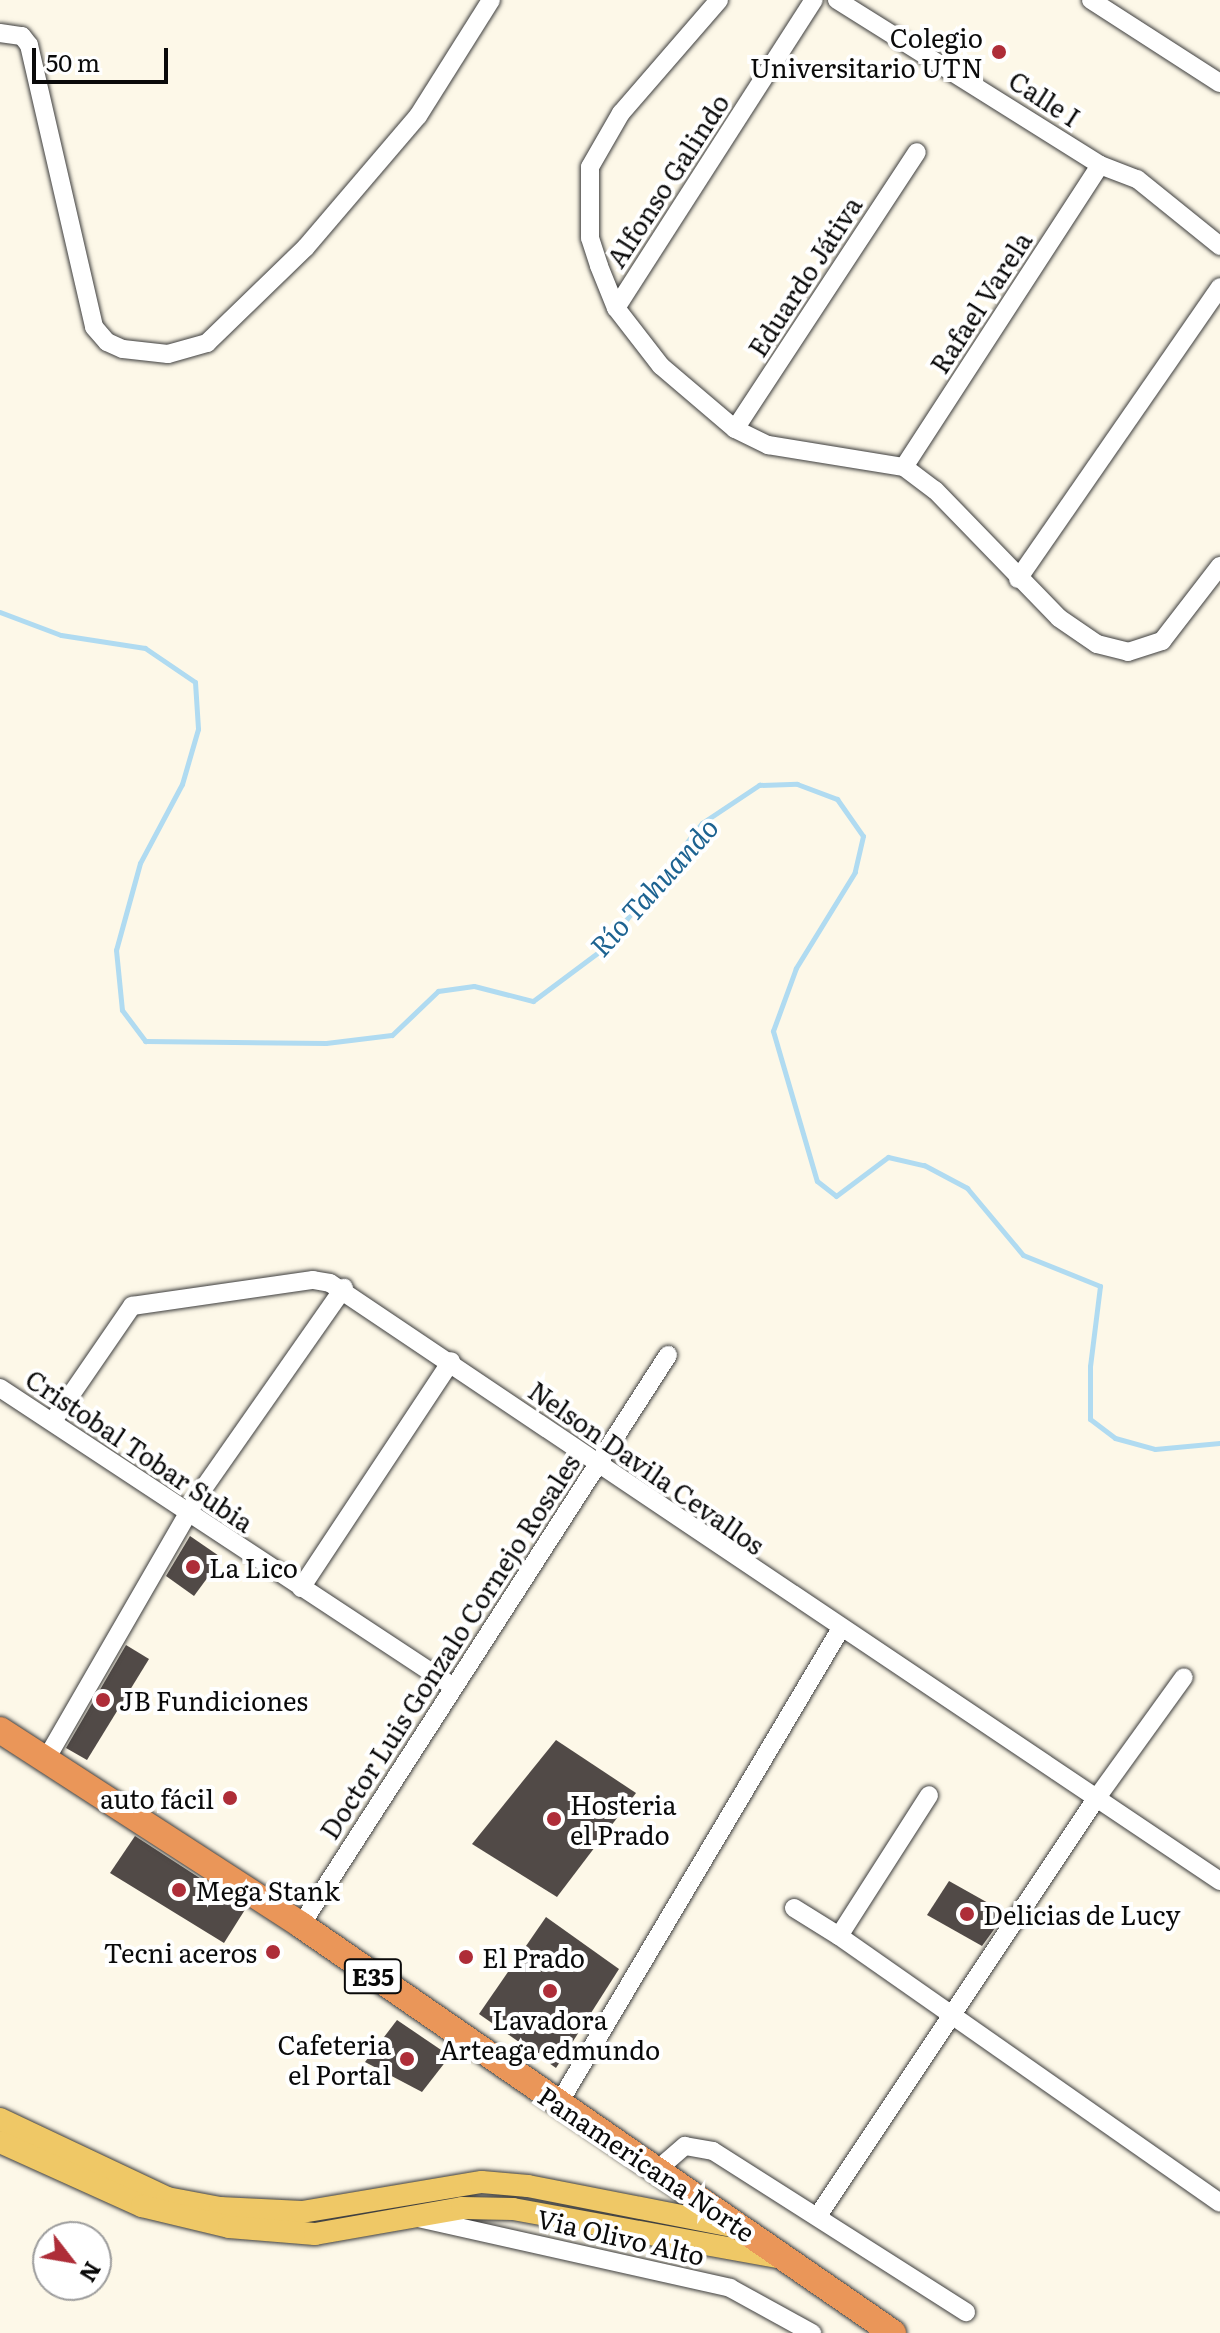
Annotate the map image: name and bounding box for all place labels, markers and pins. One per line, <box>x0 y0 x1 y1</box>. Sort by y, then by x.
place label: Colegio Universitario UTN <box>750 21 983 82</box>
marker: Colegio Universitario UTN <box>990 43 1008 61</box>
place label: La Lico <box>209 1551 298 1583</box>
marker: La Lico <box>184 1558 202 1576</box>
place label: JB Fundiciones <box>119 1684 308 1716</box>
marker: JB Fundiciones <box>94 1691 112 1709</box>
place label: auto fácil <box>100 1782 214 1814</box>
place label: Hosteria el Prado <box>570 1788 676 1850</box>
marker: auto fácil <box>221 1789 239 1807</box>
marker: Hosteria el Prado <box>545 1810 563 1828</box>
place label: Mega Stank <box>195 1874 340 1906</box>
marker: Mega Stank <box>170 1881 188 1899</box>
place label: Delicias de Lucy <box>983 1898 1181 1930</box>
marker: Delicias de Lucy <box>958 1905 976 1923</box>
place label: Tecni aceros <box>104 1936 257 1968</box>
place label: El Prado <box>482 1941 585 1973</box>
marker: Tecni aceros <box>264 1943 282 1961</box>
marker: El Prado <box>457 1948 475 1966</box>
marker: Lavadora Arteaga edmundo <box>541 1982 559 2000</box>
place label: Lavadora Arteaga edmundo <box>440 2003 660 2064</box>
place label: Cafeteria el Portal <box>278 2028 391 2090</box>
marker: Cafeteria el Portal <box>398 2050 416 2068</box>

